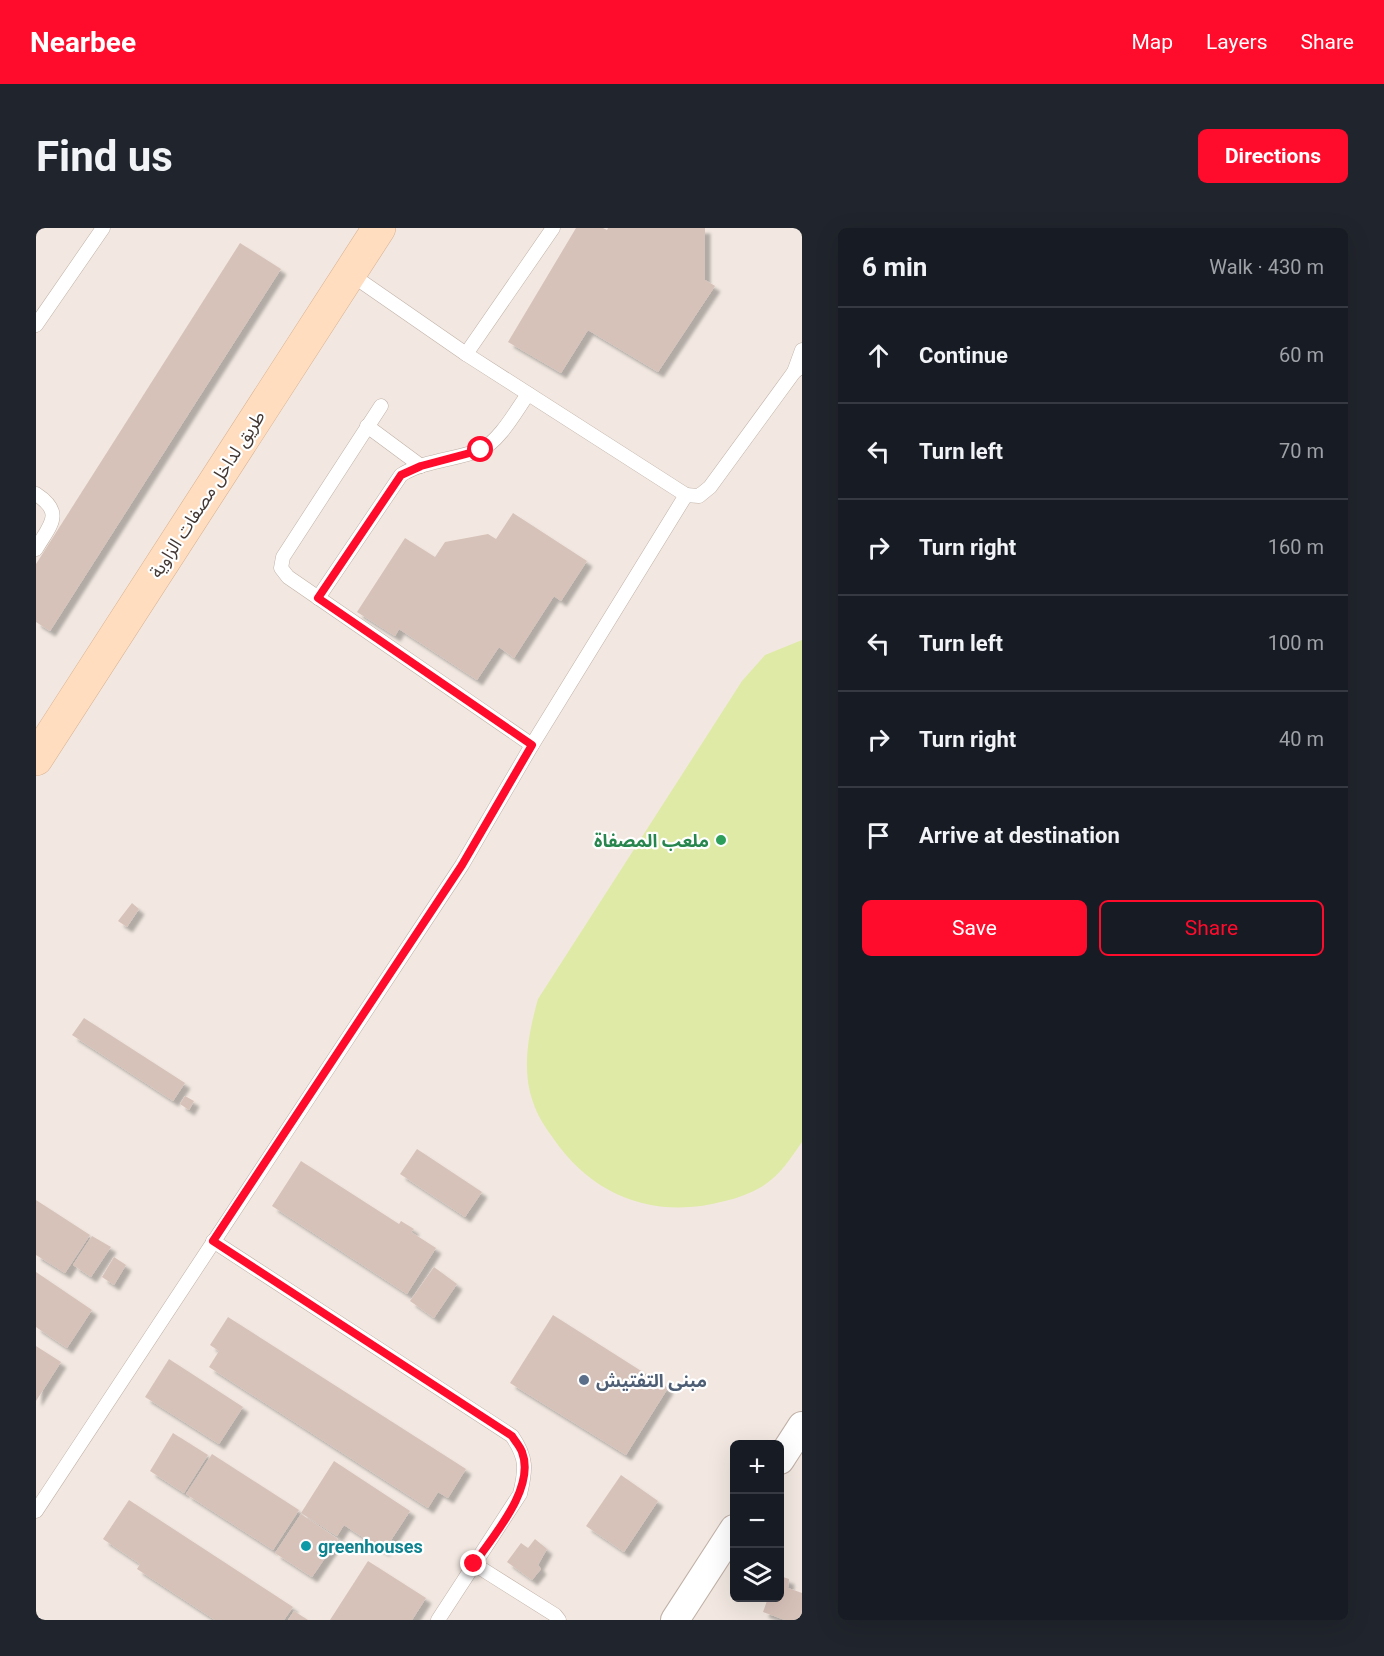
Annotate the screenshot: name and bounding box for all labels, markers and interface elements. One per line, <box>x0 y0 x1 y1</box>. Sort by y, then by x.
text: Nearbee <box>30 26 136 59</box>
text: Map <box>1131 30 1173 54</box>
text: Layers <box>1206 30 1267 54</box>
text: Share <box>1300 30 1354 54</box>
button: Directions <box>1198 129 1348 183</box>
text: Find us <box>36 132 173 181</box>
text: 6 min <box>862 252 927 282</box>
text: Walk · 430 m <box>1209 255 1324 279</box>
icon: ahead <box>862 339 895 372</box>
text: Continue <box>919 343 1008 368</box>
text: 60 m <box>1279 343 1324 367</box>
street label: طريق لداخل مصفات الزاوية <box>145 406 270 582</box>
icon: left <box>862 435 895 468</box>
route start <box>467 436 493 462</box>
text: Turn left <box>919 439 1003 464</box>
text: 70 m <box>1279 439 1324 463</box>
icon: right <box>862 531 895 564</box>
text: Turn right <box>919 535 1016 560</box>
text: 160 m <box>1268 535 1324 559</box>
icon: left <box>862 627 895 660</box>
text: Turn left <box>919 631 1003 656</box>
text: 100 m <box>1268 631 1324 655</box>
icon: right <box>862 723 895 756</box>
text: Turn right <box>919 727 1016 752</box>
text: 40 m <box>1279 727 1324 751</box>
icon: arrive <box>862 819 895 852</box>
text: Arrive at destination <box>919 823 1120 848</box>
place label: ملعب المصفاة <box>594 830 709 851</box>
marker: ملعب المصفاة <box>714 833 728 847</box>
button: Save <box>862 900 1087 956</box>
button: Share <box>1099 900 1324 956</box>
place label: مبنى التفتيش <box>596 1370 707 1391</box>
marker: مبنى التفتيش <box>577 1373 591 1387</box>
map controls <box>730 1440 784 1602</box>
button: + <box>730 1440 784 1494</box>
button: − <box>730 1494 784 1548</box>
place label: greenhouses <box>318 1536 423 1557</box>
marker: greenhouses <box>299 1539 313 1553</box>
button: layers <box>730 1548 784 1602</box>
route end <box>460 1550 486 1576</box>

